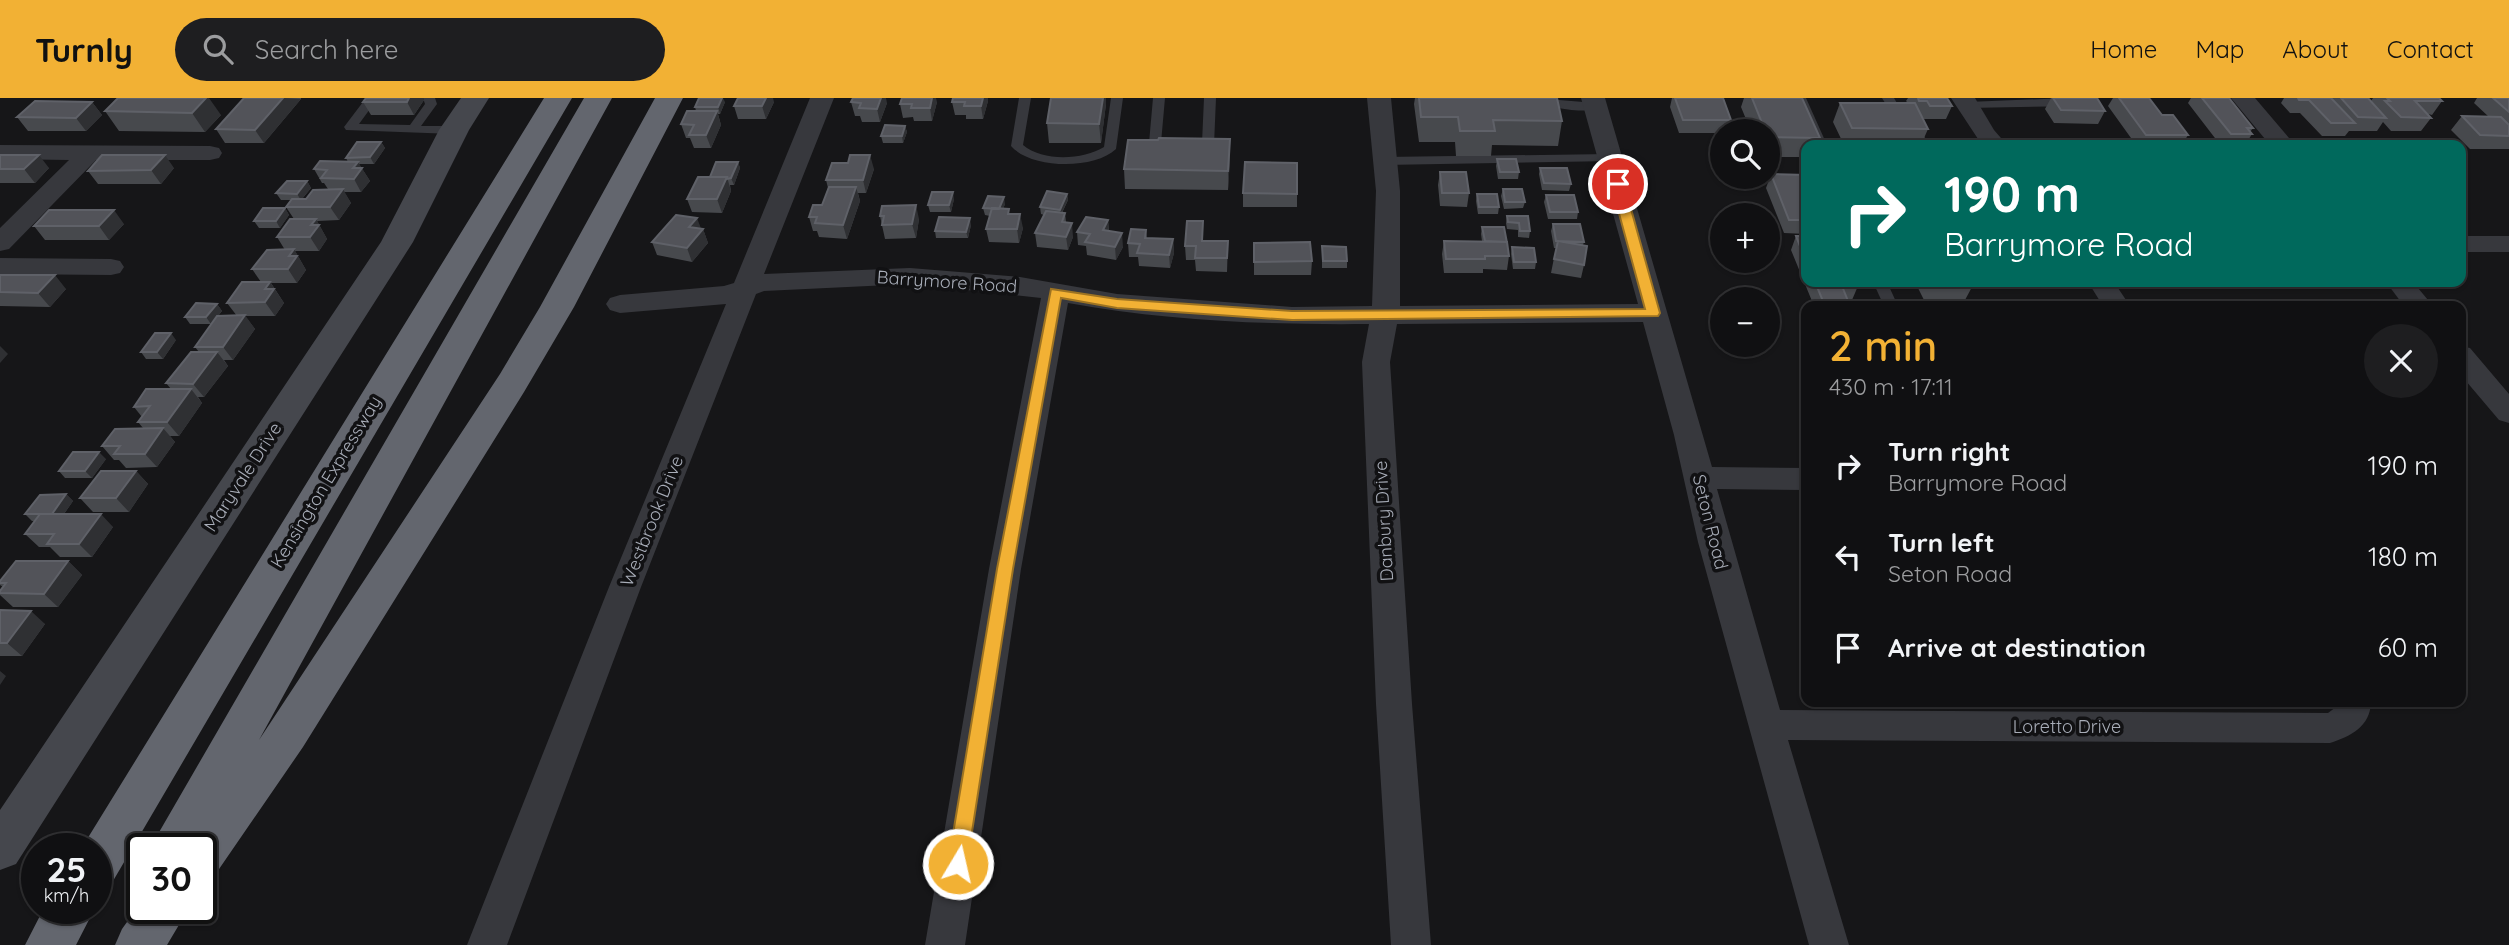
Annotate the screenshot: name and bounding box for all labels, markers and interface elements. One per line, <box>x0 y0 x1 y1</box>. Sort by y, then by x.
search box <box>175 18 665 81</box>
text: Turnly <box>35 29 133 70</box>
icon: search <box>199 30 237 68</box>
text: Search here <box>255 33 398 66</box>
text: Home <box>2090 34 2157 64</box>
text: Map <box>2195 34 2244 64</box>
text: About <box>2282 34 2349 64</box>
text: Contact <box>2387 34 2474 64</box>
map controls <box>1710 119 1780 357</box>
button: search <box>1710 119 1780 189</box>
pin <box>1588 154 1648 214</box>
text: 190 m <box>1944 163 2080 224</box>
icon: arrive <box>1599 165 1637 203</box>
icon: right <box>1829 168 1920 259</box>
button: + <box>1710 203 1780 273</box>
text: Barrymore Road <box>1944 224 2193 264</box>
street label: Barrymore Road <box>876 265 1018 298</box>
button: − <box>1710 287 1780 357</box>
text: 2 min <box>1829 319 1937 372</box>
button: close <box>2364 324 2438 398</box>
text: 430 m · 17:11 <box>1829 372 1953 401</box>
street label: Kensington Expressway <box>265 392 386 572</box>
street label: Maryvale Drive <box>199 418 286 536</box>
text: Turn right <box>1888 435 2010 468</box>
icon: right <box>1829 447 1867 485</box>
text: 190 m <box>2368 449 2438 482</box>
street label: Westbrook Drive <box>615 452 688 590</box>
street label: Danbury Drive <box>1369 460 1398 582</box>
text: Barrymore Road <box>1888 468 2067 497</box>
street label: Seton Road <box>1688 472 1733 572</box>
text: Turn left <box>1888 526 1995 559</box>
icon: left <box>1829 538 1867 576</box>
text: 180 m <box>2368 540 2438 573</box>
text: Seton Road <box>1888 559 2012 588</box>
icon: arrive <box>1829 629 1867 667</box>
text: Arrive at destination <box>1888 631 2146 664</box>
text: 60 m <box>2378 631 2438 664</box>
street label: Loretto Drive <box>2013 715 2121 738</box>
position arrow <box>921 827 995 901</box>
speed limit sign: 30 <box>126 833 217 924</box>
text: 25 <box>46 847 87 891</box>
text: km/h <box>44 884 89 907</box>

